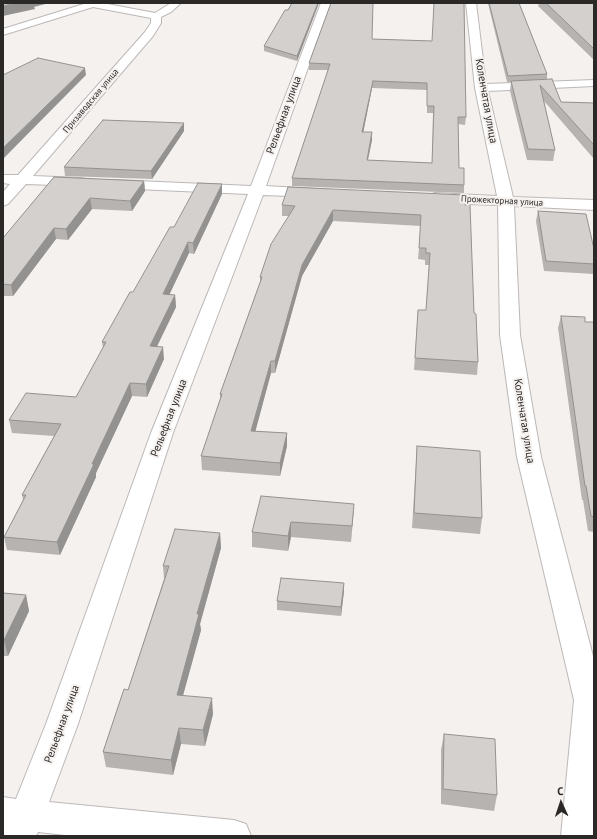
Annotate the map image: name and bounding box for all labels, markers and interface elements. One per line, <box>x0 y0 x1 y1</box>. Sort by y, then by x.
street label: Коленчатая улица <box>472 58 500 144</box>
street label: Призаводская улица <box>61 67 121 135</box>
street label: Рельефная улица <box>264 74 304 156</box>
street label: Прожекторная улица <box>461 193 543 209</box>
street label: Рельефная улица <box>148 377 190 459</box>
street label: Коленчатая улица <box>511 378 537 464</box>
street label: Рельефная улица <box>42 683 82 765</box>
north arrow <box>541 783 581 823</box>
text: С <box>557 784 564 798</box>

